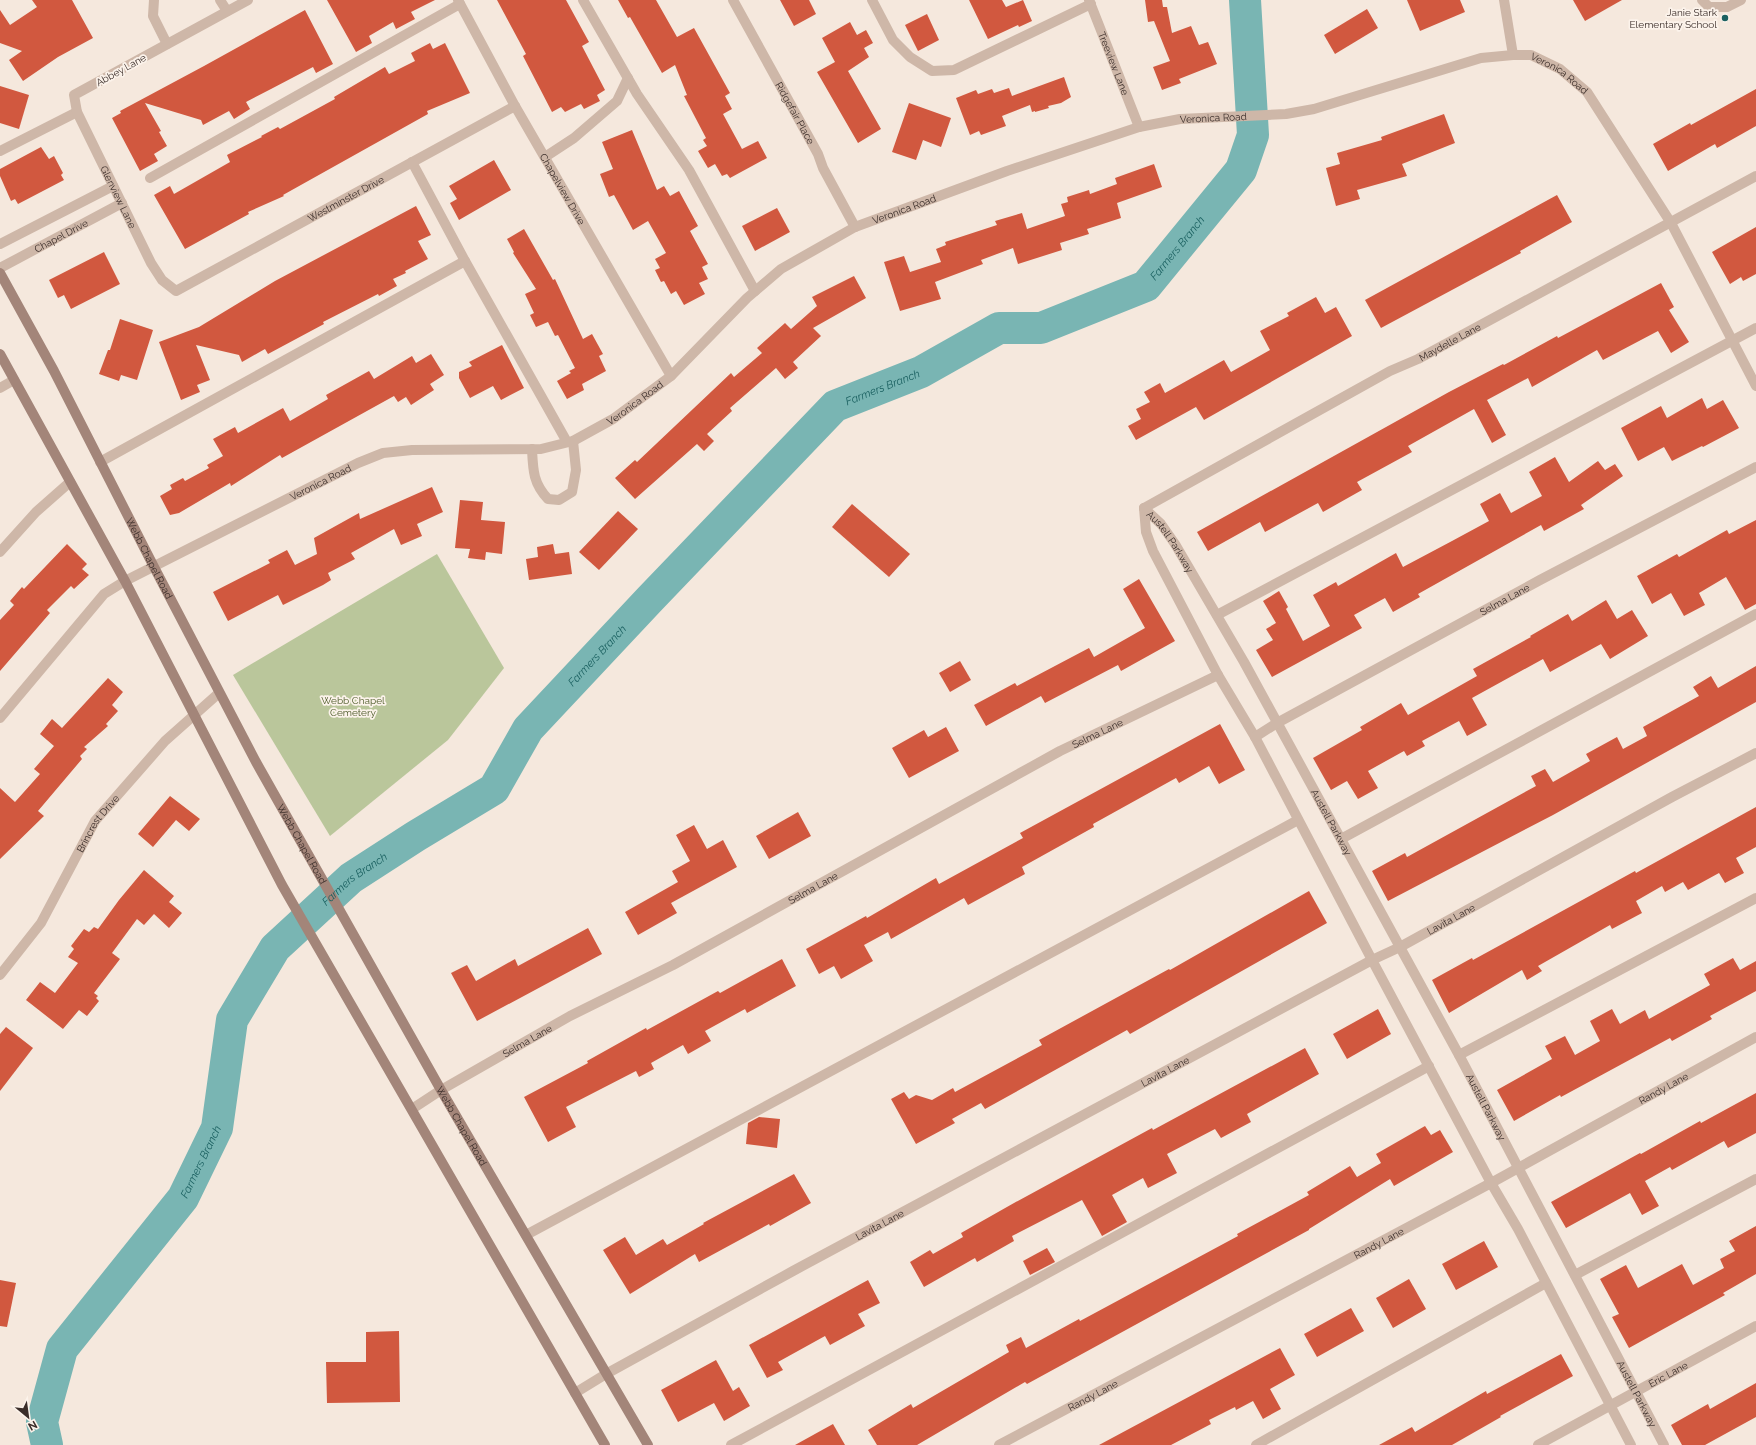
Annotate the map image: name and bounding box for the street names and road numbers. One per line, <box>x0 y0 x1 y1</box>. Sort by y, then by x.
street label: Treeview Lane <box>1097 30 1131 97</box>
street label: Veronica Road <box>1529 50 1590 96</box>
street label: Abbey Lane <box>94 52 148 88</box>
street label: Ridgefair Place <box>774 80 817 146</box>
street label: Veronica Road <box>1180 110 1247 124</box>
street label: Chapelview Drive <box>538 151 588 226</box>
street label: Glenview Lane <box>99 164 139 230</box>
street label: Westminster Drive <box>306 173 386 224</box>
street label: Veronica Road <box>871 192 937 226</box>
street label: Chapel Drive <box>32 217 90 254</box>
street label: Maydelle Lane <box>1417 321 1482 363</box>
street label: Veronica Road <box>605 379 665 427</box>
street label: Veronica Road <box>288 462 353 502</box>
street label: Austell Parkway <box>1145 508 1196 575</box>
street label: Webb Chapel Road <box>124 516 175 601</box>
street label: Selma Lane <box>1478 581 1531 617</box>
street label: Selma Lane <box>1070 716 1125 750</box>
street label: Austell Parkway <box>1309 787 1354 858</box>
street label: Brincrest Drive <box>74 792 121 854</box>
street label: Webb Chapel Road <box>275 802 329 886</box>
street label: Selma Lane <box>786 870 840 906</box>
street label: Lavita Lane <box>1425 901 1477 937</box>
street label: Selma Lane <box>501 1022 554 1059</box>
street label: Lavita Lane <box>1139 1054 1191 1089</box>
street label: Randy Lane <box>1637 1070 1690 1106</box>
street label: Austell Parkway <box>1464 1072 1508 1142</box>
street label: Webb Chapel Road <box>435 1084 489 1167</box>
street label: Lavita Lane <box>853 1207 906 1242</box>
street label: Randy Lane <box>1352 1225 1405 1261</box>
street label: Austell Parkway <box>1615 1359 1659 1429</box>
street label: Eric Lane <box>1646 1359 1689 1389</box>
street label: Randy Lane <box>1066 1377 1119 1413</box>

